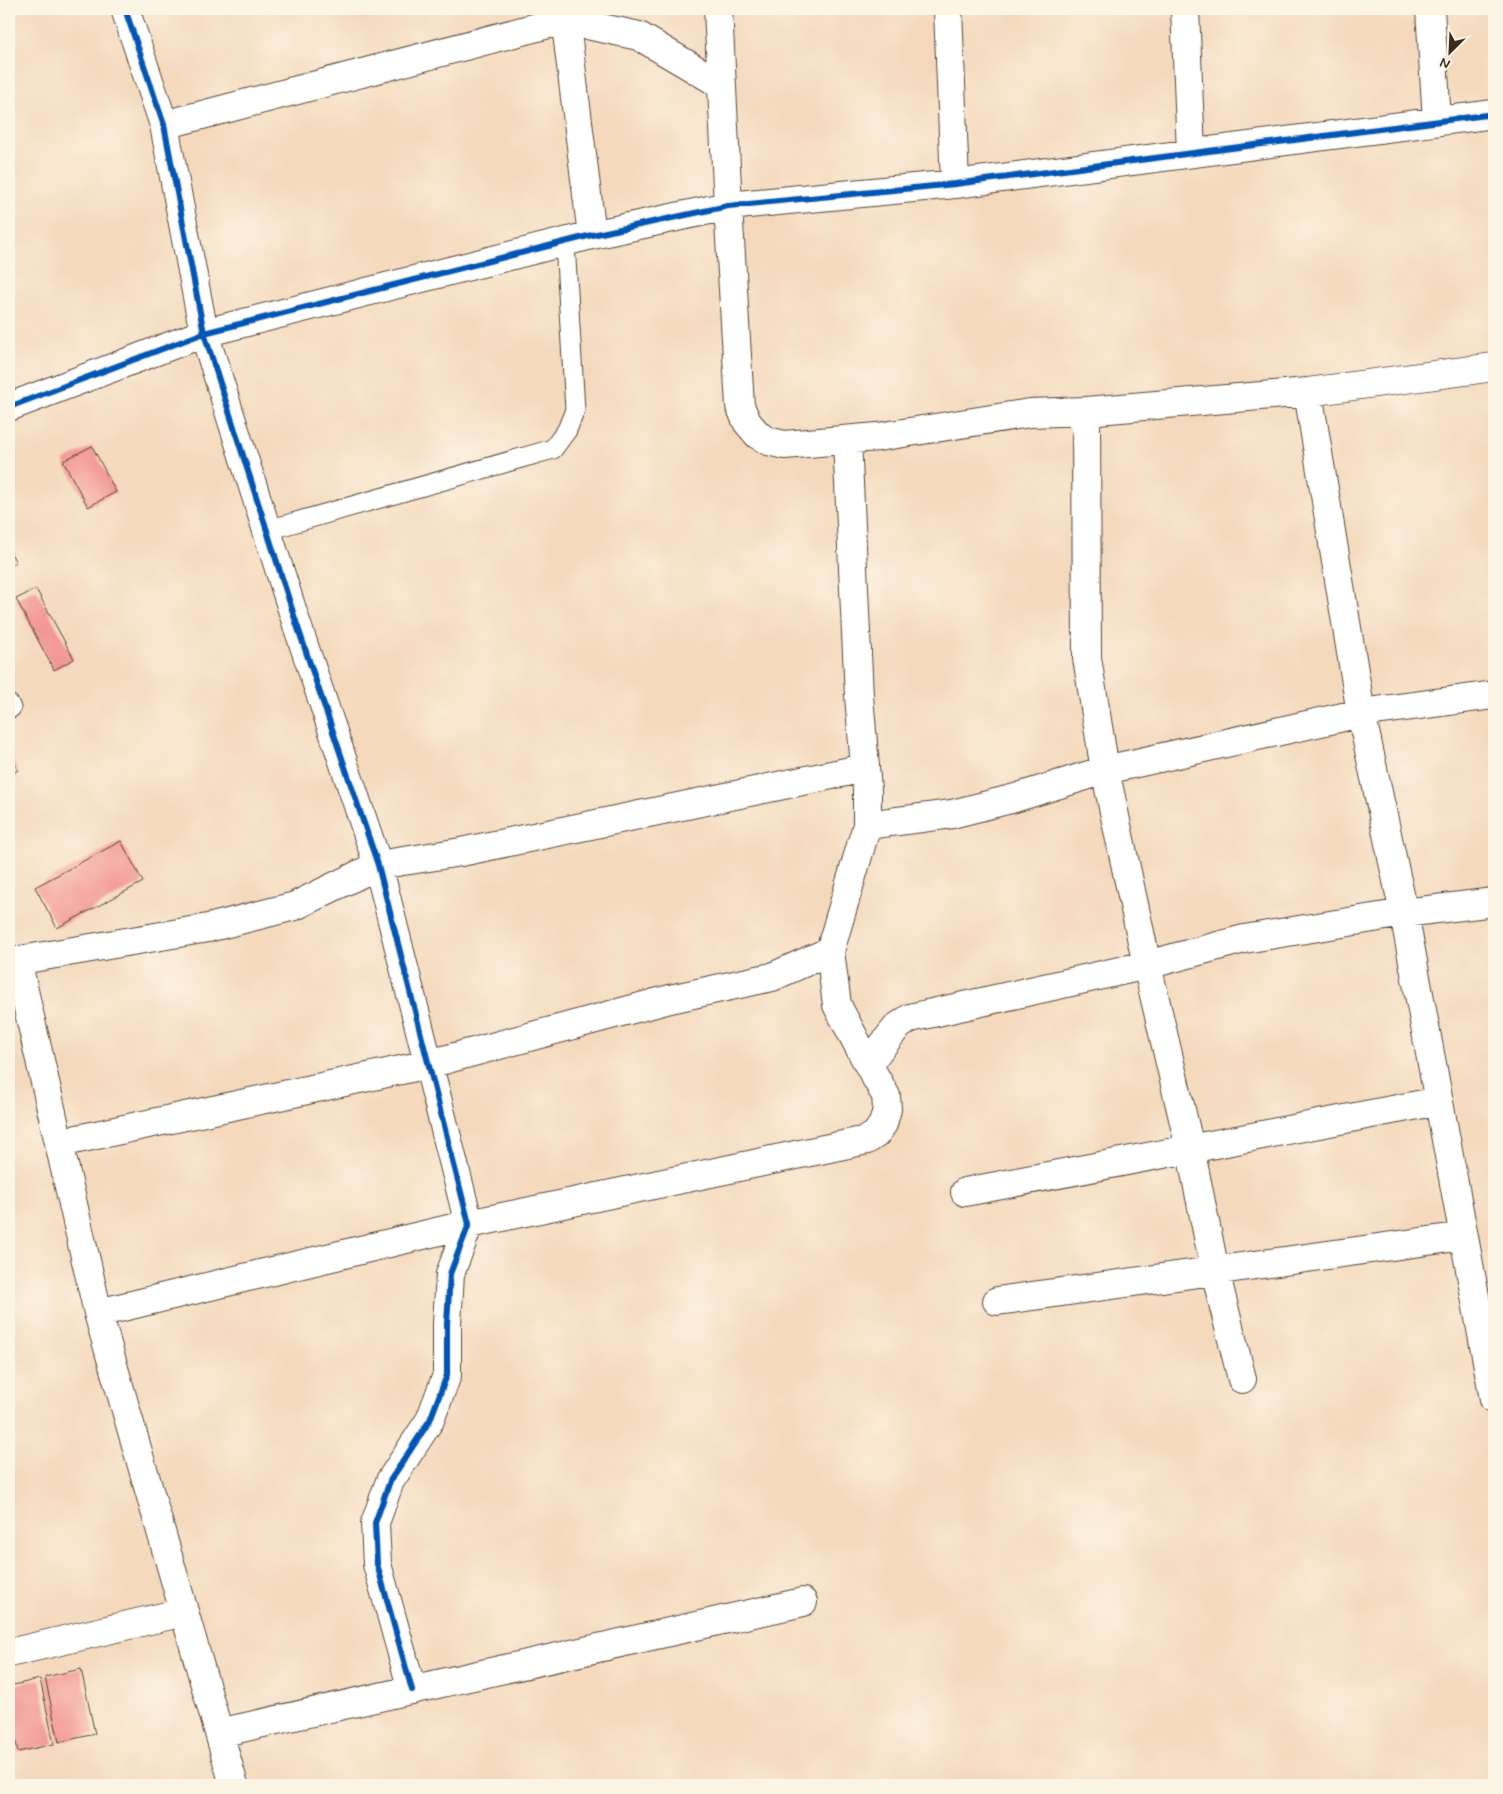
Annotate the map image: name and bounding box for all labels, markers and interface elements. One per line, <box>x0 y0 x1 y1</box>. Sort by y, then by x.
north arrow <box>1426 28 1476 78</box>
text: N <box>1437 53 1453 73</box>

